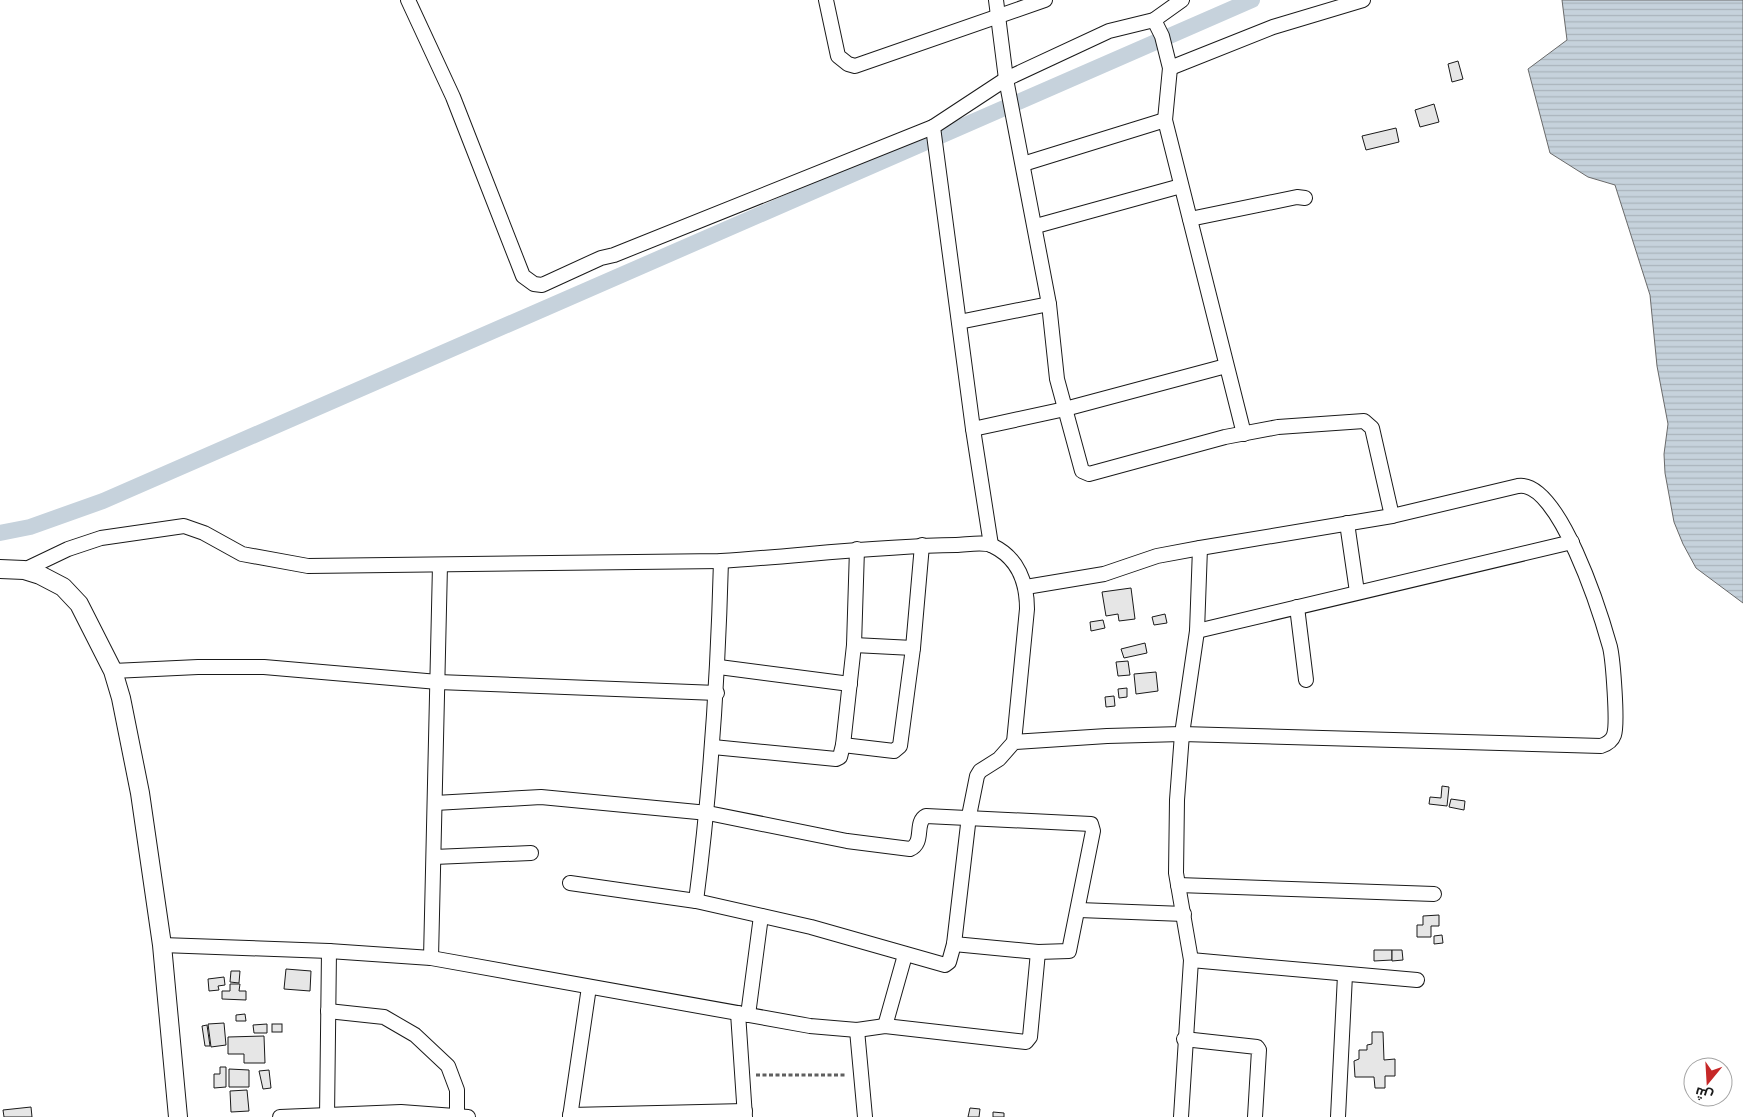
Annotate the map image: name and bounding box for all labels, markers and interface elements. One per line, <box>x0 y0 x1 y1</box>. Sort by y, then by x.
north arrow <box>1683 1057 1733 1107</box>
text: ش <box>1693 1083 1715 1106</box>

